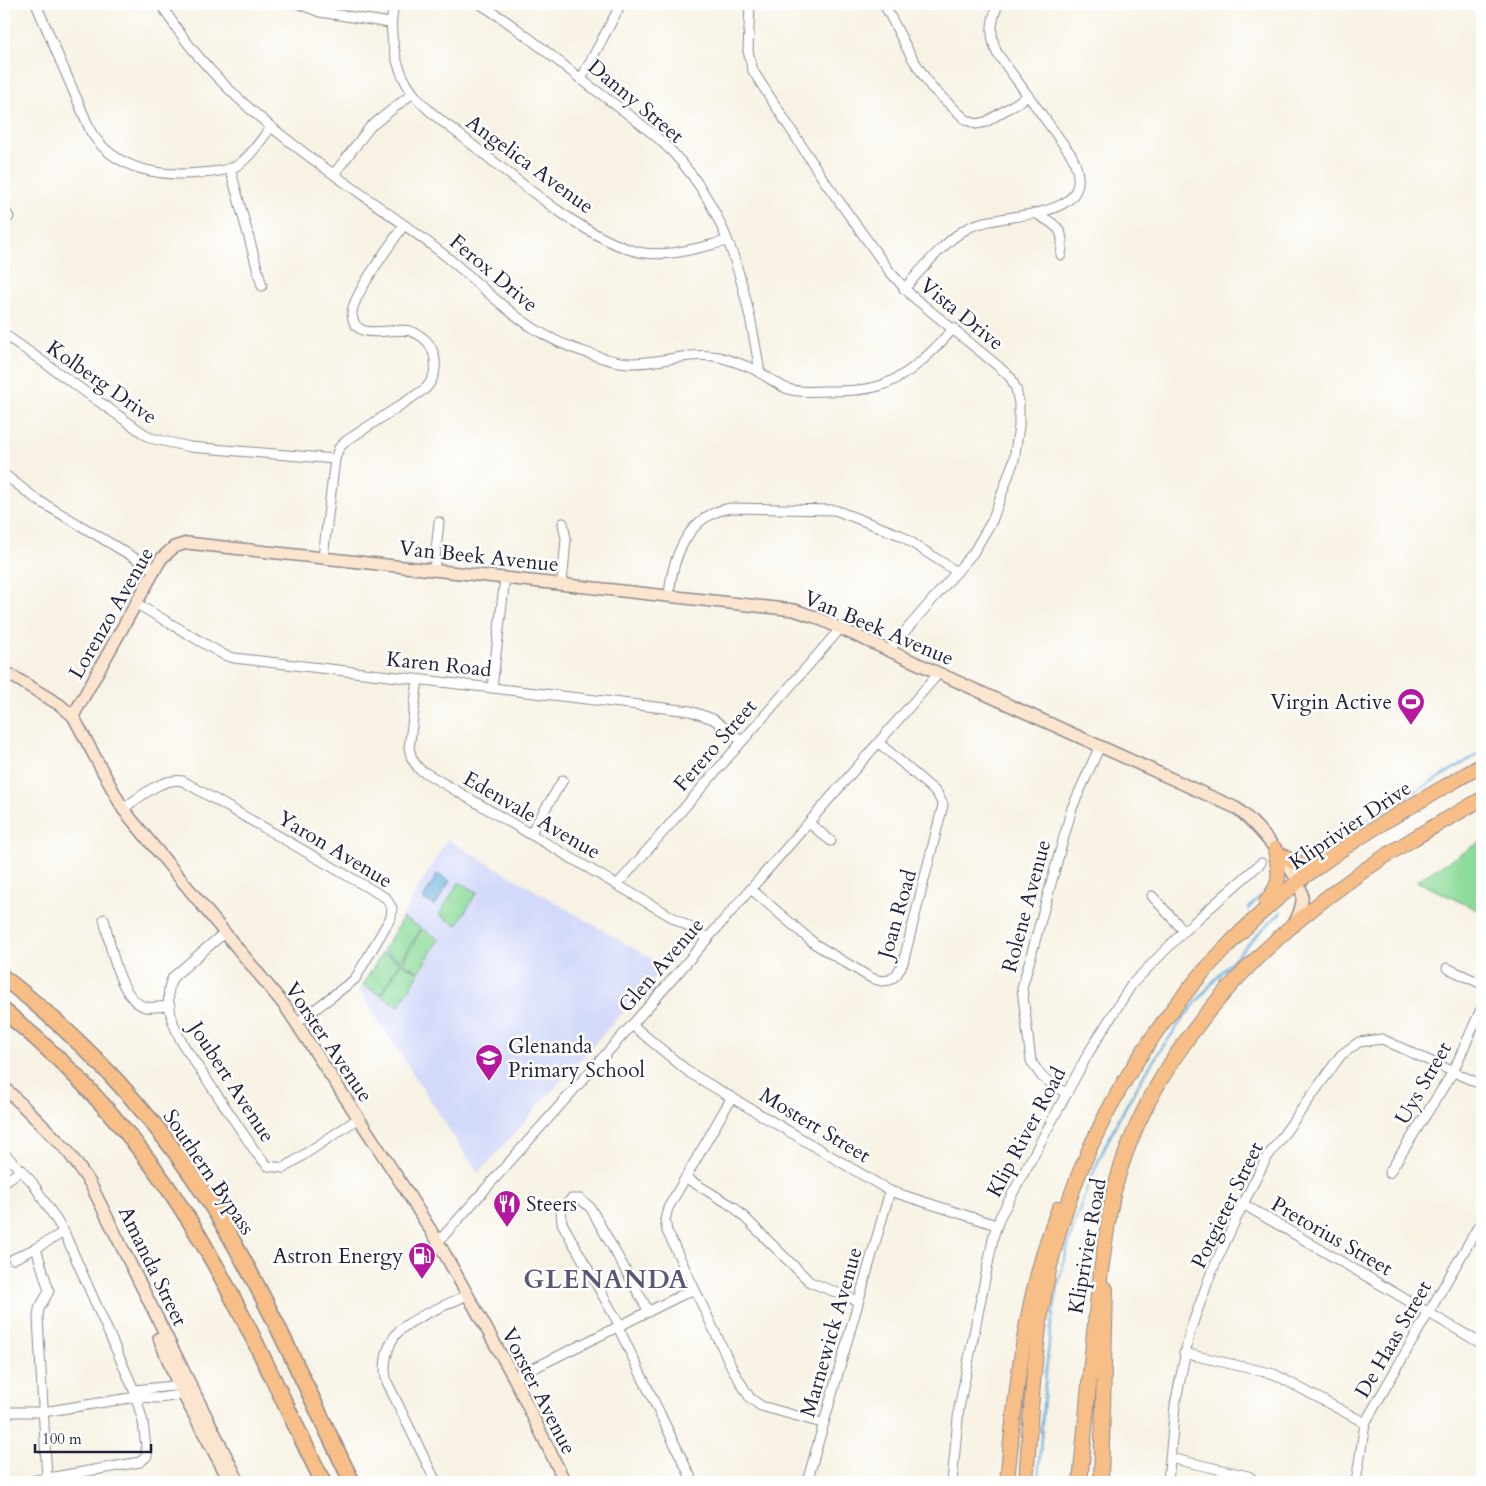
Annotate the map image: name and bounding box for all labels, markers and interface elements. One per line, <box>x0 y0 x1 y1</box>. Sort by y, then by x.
street label: Danny Street <box>581 53 690 150</box>
street label: Angelica Avenue <box>460 108 600 221</box>
street label: Ferox Drive <box>443 228 544 319</box>
street label: Vista Drive <box>914 271 1010 357</box>
street label: Kolberg Drive <box>41 334 163 431</box>
street label: Van Beek Avenue <box>398 534 560 579</box>
street label: Lorenzo Avenue <box>62 542 161 684</box>
street label: Van Beek Avenue <box>799 584 958 673</box>
street label: Karen Road <box>385 645 493 684</box>
sports icon: Virgin Active <box>1396 687 1426 726</box>
place label: Virgin Active <box>1271 688 1392 717</box>
street label: Ferero Street <box>667 693 764 798</box>
street label: Edenvale Avenue <box>458 764 606 866</box>
street label: Kliprivier Drive <box>1283 774 1417 877</box>
street label: Yaron Avenue <box>272 804 398 895</box>
street label: Rolene Avenue <box>995 837 1058 976</box>
street label: Joan Road <box>870 866 924 965</box>
street label: Glen Avenue <box>612 912 711 1019</box>
street label: Vorster Avenue <box>278 977 379 1108</box>
street label: Joubert Avenue <box>180 1014 282 1148</box>
place label: Glenanda Primary School <box>508 1032 645 1085</box>
street label: Uys Street <box>1388 1036 1459 1130</box>
school or university icon: Glenanda Primary School <box>474 1043 504 1082</box>
street label: Klip River Road <box>980 1062 1073 1203</box>
street label: Mostert Street <box>754 1081 876 1170</box>
street label: Southern Bypass <box>156 1104 261 1241</box>
street label: Potgieter Street <box>1184 1137 1271 1273</box>
street label: Kliprivier Road <box>1061 1176 1114 1316</box>
restaurant icon: Steers <box>492 1189 522 1228</box>
place label: Steers <box>526 1190 577 1219</box>
street label: Pretorius Street <box>1266 1190 1398 1283</box>
street label: Amanda Street <box>111 1201 194 1331</box>
fuel station icon: Astron Energy <box>407 1241 437 1280</box>
place label: Astron Energy <box>273 1242 403 1271</box>
street label: Marnewick Avenue <box>793 1244 870 1420</box>
district label: GLENANDA <box>523 1262 689 1297</box>
street label: De Haas Street <box>1348 1275 1439 1403</box>
street label: Vorster Avenue <box>494 1323 583 1460</box>
scale bar <box>35 1421 151 1453</box>
text: 100 m <box>42 1429 82 1449</box>

